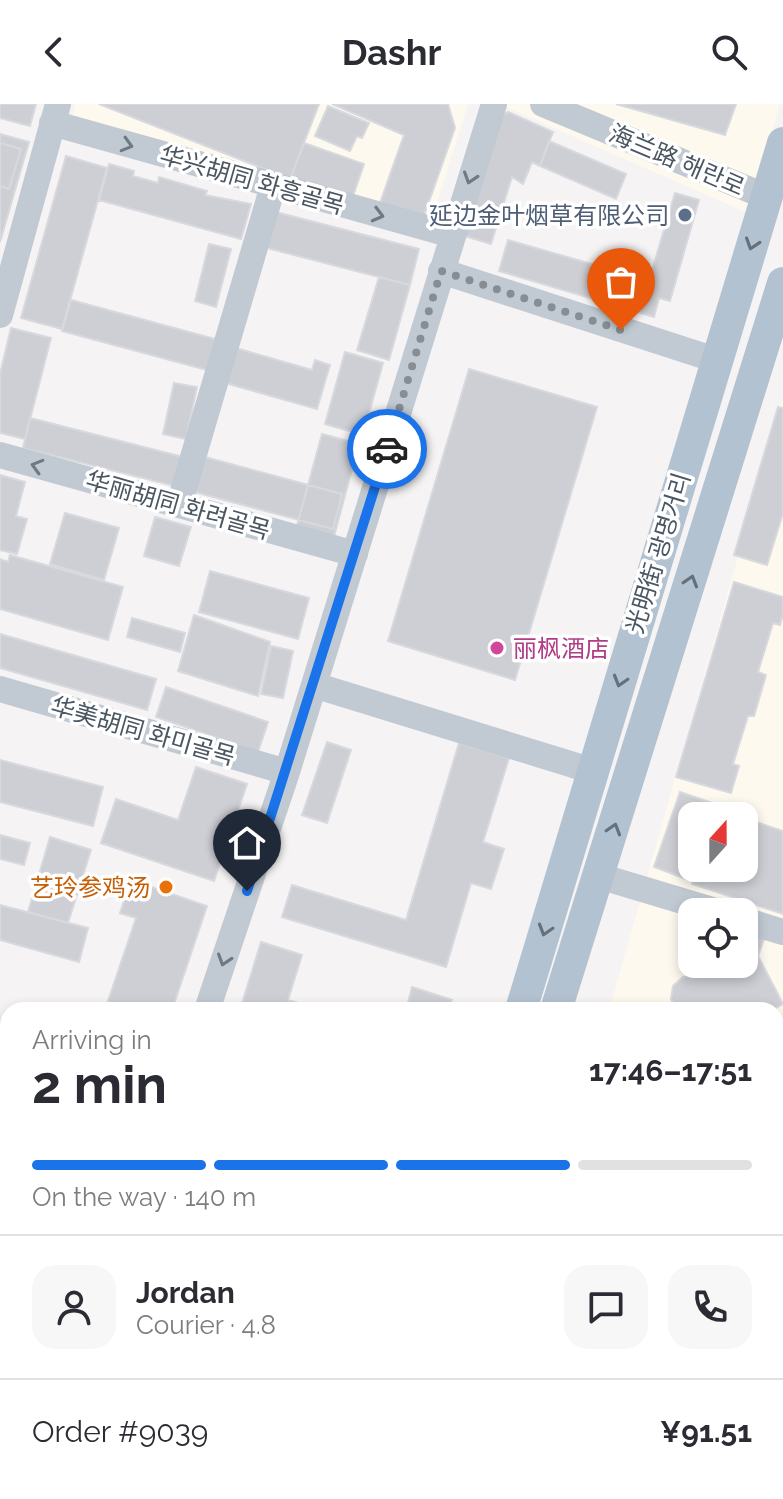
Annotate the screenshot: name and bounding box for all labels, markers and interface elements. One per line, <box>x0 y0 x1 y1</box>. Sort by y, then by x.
icon: back <box>32 30 76 74</box>
icon: search <box>707 30 751 74</box>
text: Dashr <box>342 31 441 73</box>
street label: 海兰路 해란로 <box>605 118 749 202</box>
one-way arrow <box>120 135 134 152</box>
street label: 华兴胡同 화흥골목 <box>156 140 348 220</box>
one-way arrow <box>463 171 479 185</box>
place label: 延边金叶烟草有限公司 <box>429 201 669 230</box>
one-way arrow <box>370 206 384 222</box>
marker: 延边金叶烟草有限公司 <box>676 206 694 224</box>
one-way arrow <box>745 237 761 251</box>
pin <box>587 248 655 330</box>
icon: bag <box>599 260 643 304</box>
courier <box>347 409 427 489</box>
icon: car <box>365 427 409 471</box>
one-way arrow <box>31 458 45 475</box>
street label: 华丽胡同 화려골목 <box>82 465 274 545</box>
street label: 光明街 광명거리 <box>620 469 696 637</box>
one-way arrow <box>682 574 698 588</box>
place label: 丽枫酒店 <box>513 634 609 663</box>
marker: 丽枫酒店 <box>488 639 506 657</box>
one-way arrow <box>613 673 629 687</box>
street label: 华美胡同 화미골목 <box>47 691 239 771</box>
north arrow <box>678 802 758 882</box>
map controls <box>678 802 758 978</box>
pin <box>213 809 281 891</box>
icon: home <box>225 821 269 865</box>
one-way arrow <box>604 822 620 836</box>
place label: 艺玲参鸡汤 <box>30 873 150 902</box>
marker: 艺玲参鸡汤 <box>157 878 175 896</box>
button: locate <box>678 898 758 978</box>
one-way arrow <box>538 922 554 936</box>
one-way arrow <box>217 953 233 967</box>
text: Arriving in <box>32 1025 152 1055</box>
text: 17:46–17:51 <box>589 1053 752 1088</box>
text: 2 min <box>32 1054 167 1115</box>
text: On the way · 140 m <box>32 1182 256 1212</box>
button: person <box>32 1265 116 1349</box>
button: chat <box>564 1265 648 1349</box>
button: phone <box>668 1265 752 1349</box>
text: Jordan <box>136 1275 235 1310</box>
text: Courier · 4.8 <box>136 1310 276 1340</box>
text: Order #9039 <box>32 1414 208 1449</box>
text: ¥91.51 <box>660 1414 752 1449</box>

